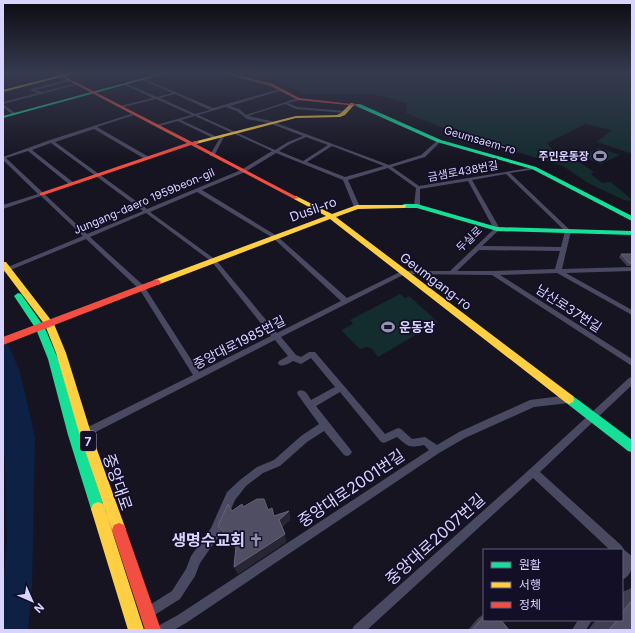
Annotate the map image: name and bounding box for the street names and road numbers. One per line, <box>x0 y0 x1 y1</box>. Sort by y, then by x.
street label: Geumsaem-ro <box>442 123 518 157</box>
street label: 금샘로438번길 <box>427 158 499 184</box>
street label: Jungang-daero 1959beon-gil <box>71 165 217 237</box>
street label: Dusil-ro <box>287 193 339 225</box>
street label: 두실로 <box>453 223 485 255</box>
street label: Geumgang-ro <box>397 249 475 313</box>
street label: 남산로37번길 <box>533 281 605 335</box>
street label: 중앙대로1985번길 <box>190 312 288 372</box>
road number: 7 <box>80 431 96 451</box>
street label: 중앙대로2001번길 <box>294 445 408 531</box>
street label: 중앙대로 <box>99 451 137 513</box>
street label: 중앙대로2007번길 <box>381 489 489 589</box>

